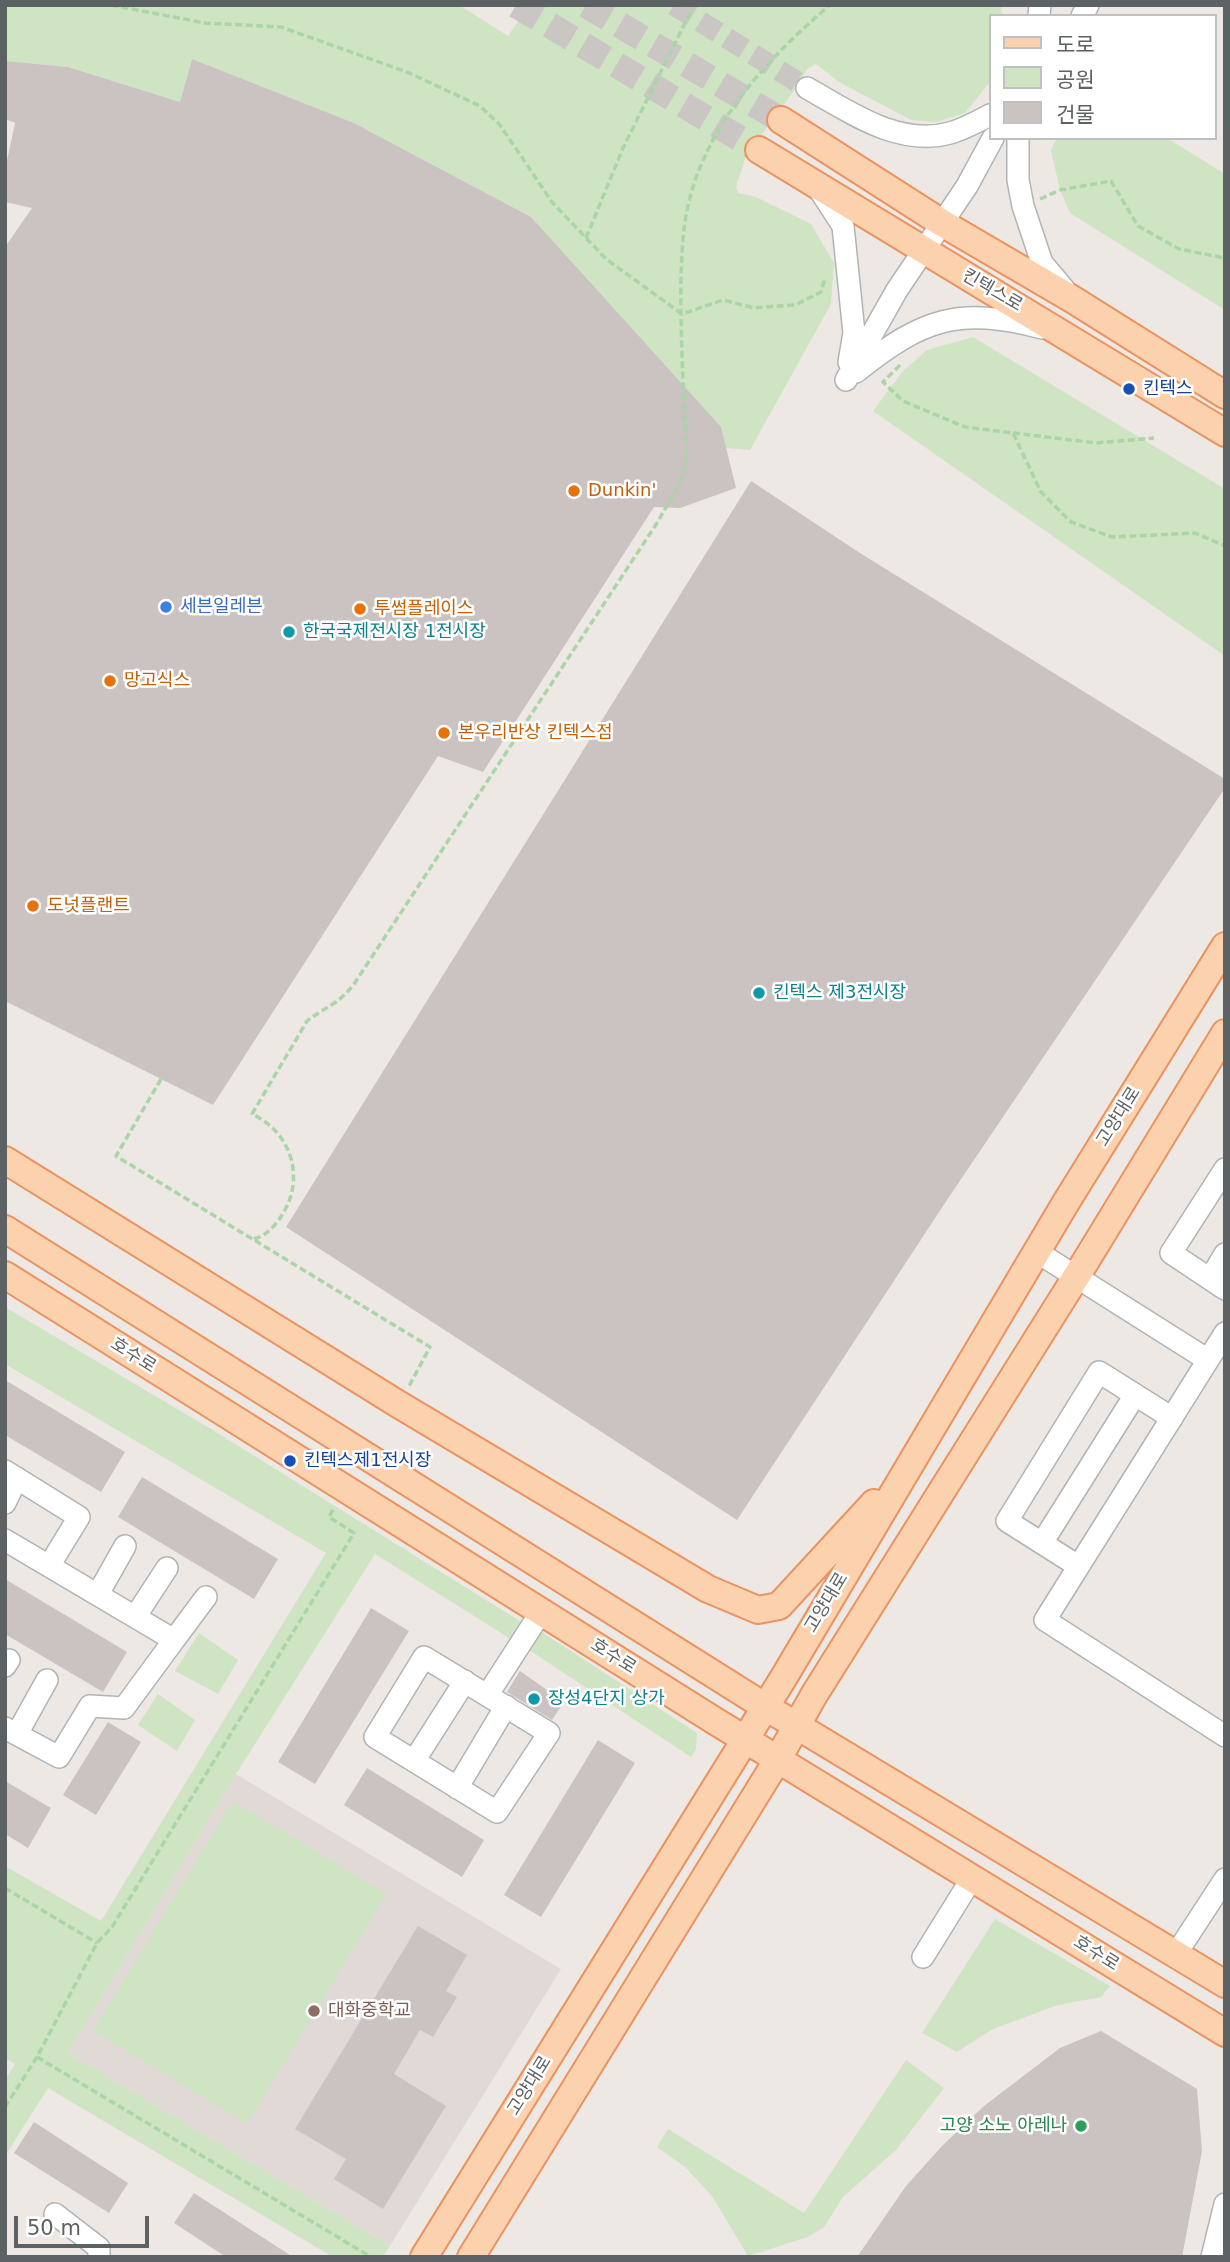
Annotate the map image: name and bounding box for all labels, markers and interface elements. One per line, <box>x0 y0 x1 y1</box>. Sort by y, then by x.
legend <box>988 14 1216 140</box>
text: 도로 <box>1056 33 1095 57</box>
text: 공원 <box>1056 68 1095 92</box>
text: 건물 <box>1056 103 1095 127</box>
street label: 킨텍스로 <box>958 265 1026 317</box>
place label: 킨텍스 <box>1143 378 1193 400</box>
marker: 킨텍스 <box>1121 381 1137 397</box>
place label: Dunkin' <box>588 480 656 502</box>
marker: Dunkin' <box>566 483 582 499</box>
place label: 세븐일레븐 <box>180 596 263 618</box>
place label: 투썸플레이스 <box>374 598 473 620</box>
marker: 세븐일레븐 <box>158 599 174 615</box>
marker: 투썸플레이스 <box>352 601 368 617</box>
place label: 한국국제전시장 1전시장 <box>303 621 486 643</box>
marker: 한국국제전시장 1전시장 <box>281 624 297 640</box>
place label: 망고식스 <box>124 670 190 692</box>
marker: 망고식스 <box>102 673 118 689</box>
place label: 본우리반상 킨텍스점 <box>458 722 613 744</box>
marker: 본우리반상 킨텍스점 <box>436 725 452 741</box>
place label: 도넛플랜트 <box>47 895 130 917</box>
marker: 도넛플랜트 <box>25 898 41 914</box>
place label: 킨텍스 제3전시장 <box>773 982 906 1004</box>
marker: 킨텍스 제3전시장 <box>751 985 767 1001</box>
street label: 고양대로 <box>1092 1083 1146 1151</box>
street label: 호수로 <box>106 1334 160 1378</box>
place label: 킨텍스제1전시장 <box>304 1450 431 1472</box>
marker: 킨텍스제1전시장 <box>282 1453 298 1469</box>
street label: 고양대로 <box>801 1569 853 1637</box>
street label: 호수로 <box>586 1635 640 1679</box>
place label: 장성4단지 상가 <box>548 1688 665 1710</box>
marker: 장성4단지 상가 <box>526 1691 542 1707</box>
street label: 호수로 <box>1069 1932 1123 1976</box>
place label: 대화중학교 <box>328 2000 411 2022</box>
marker: 대화중학교 <box>306 2003 322 2019</box>
street label: 고양대로 <box>503 2052 557 2120</box>
place label: 고양 소노 아레나 <box>940 2115 1067 2137</box>
marker: 고양 소노 아레나 <box>1073 2118 1089 2134</box>
scale bar <box>18 2202 152 2246</box>
text: 50 m <box>27 2216 81 2240</box>

